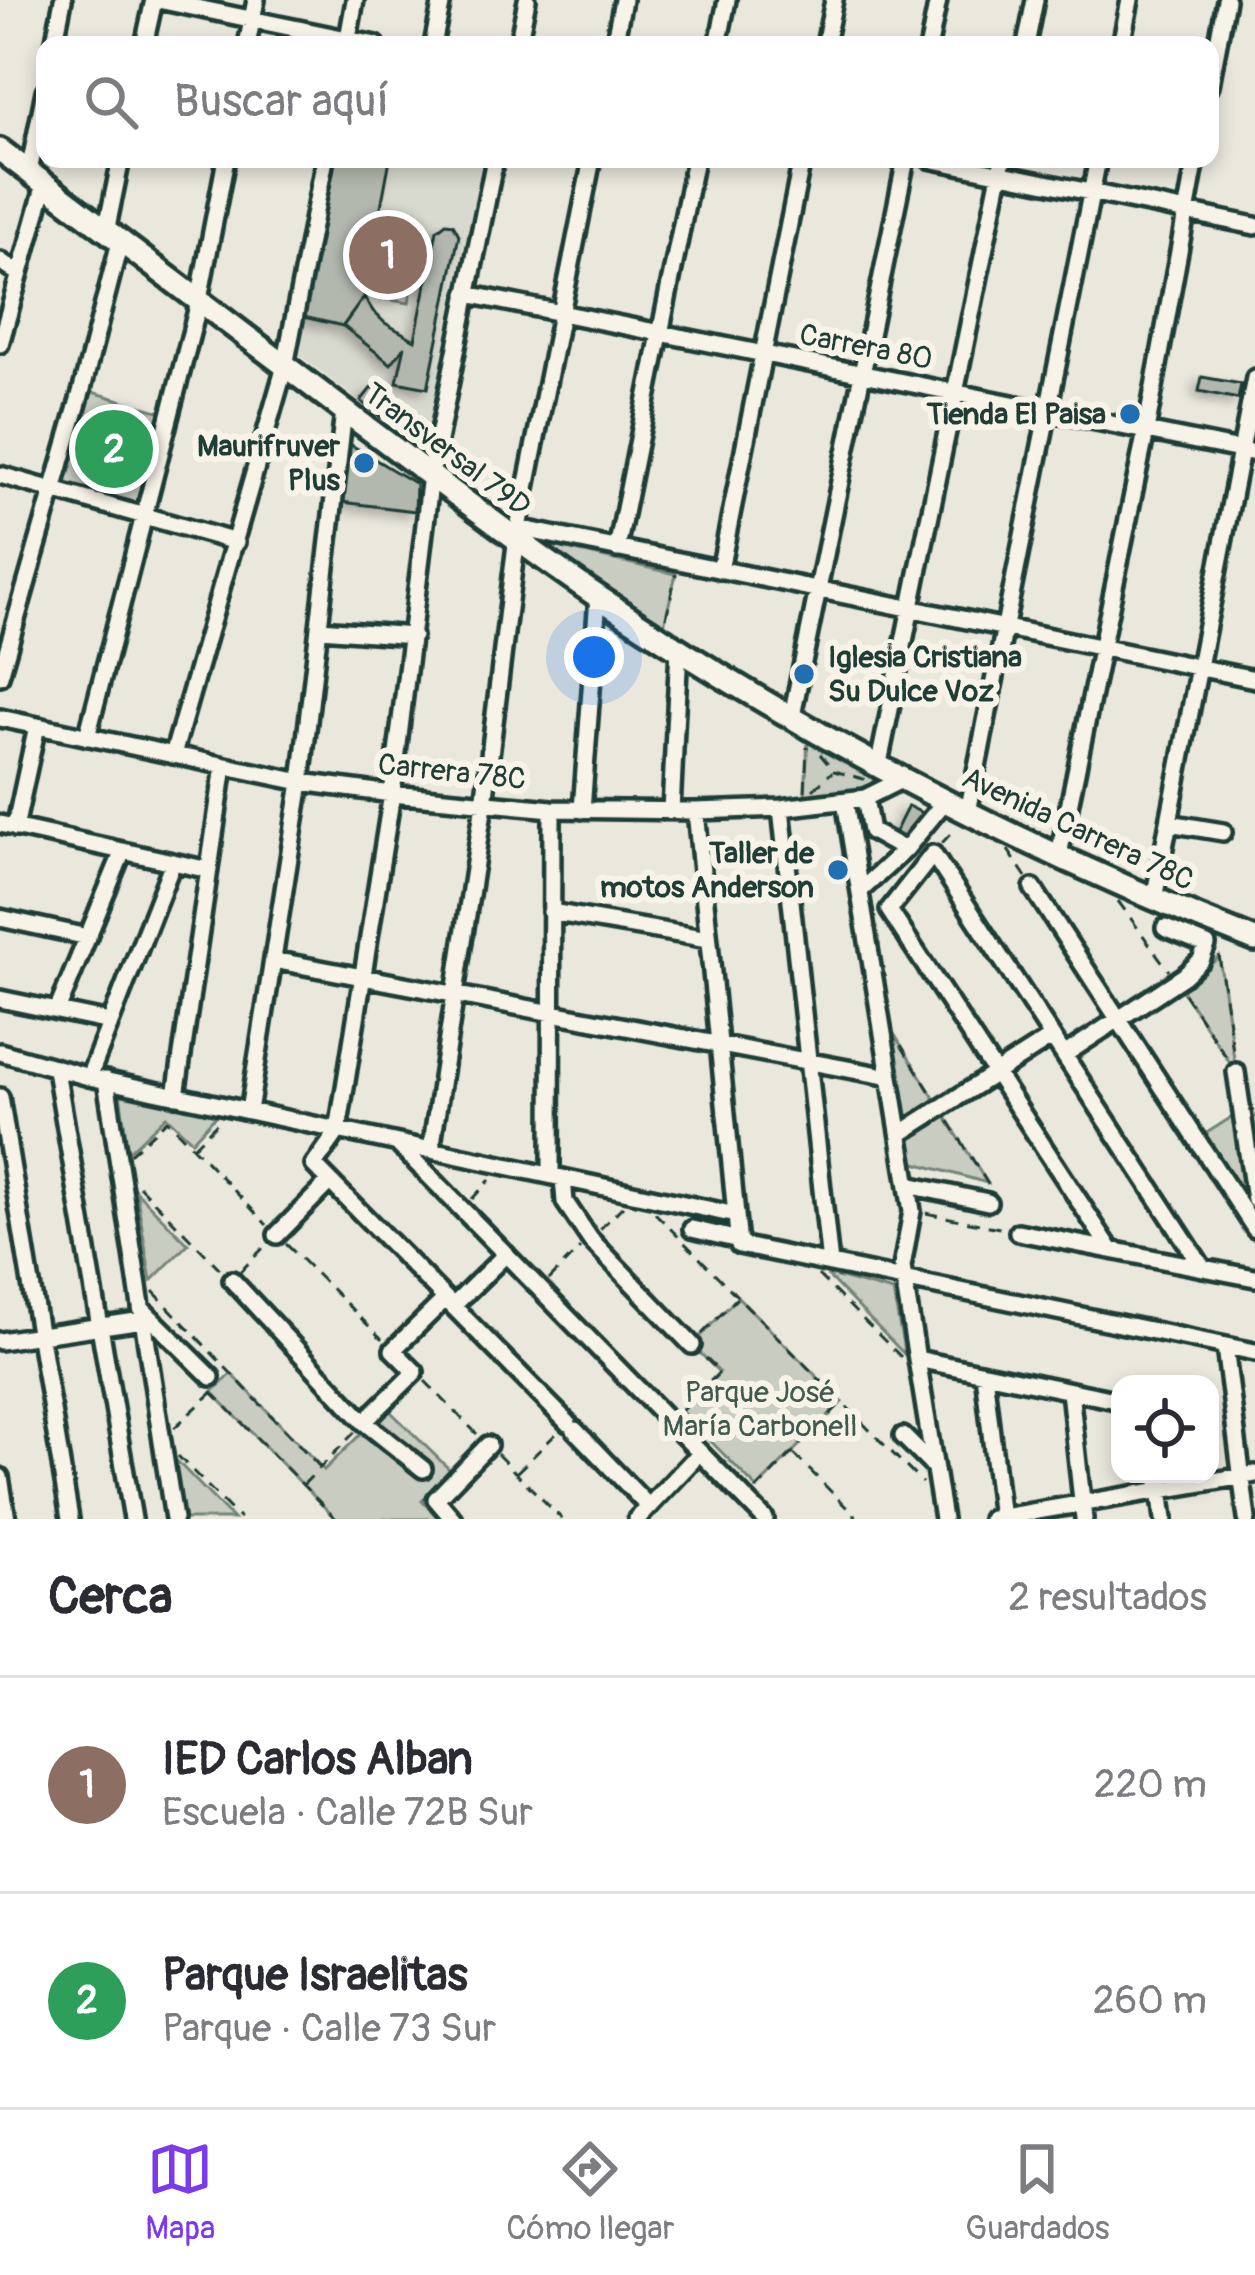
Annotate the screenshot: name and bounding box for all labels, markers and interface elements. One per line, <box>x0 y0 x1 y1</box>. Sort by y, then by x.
search box <box>36 36 1219 168</box>
icon: search <box>78 69 144 135</box>
text: Buscar aquí <box>174 74 389 130</box>
pin: 1 <box>349 210 427 300</box>
street label: Carrera 80 <box>796 316 936 378</box>
street label: Transversal 79D <box>356 375 538 525</box>
place label: Tienda El Paisa <box>925 396 1106 433</box>
marker: Tienda El Paisa <box>1117 401 1143 427</box>
pin: 2 <box>75 404 153 494</box>
place label: Maurifruver Plus <box>197 428 341 499</box>
marker: Maurifruver Plus <box>351 450 377 476</box>
your location <box>564 627 624 687</box>
place label: Iglesia Cristiana Su Dulce Voz <box>828 639 1022 710</box>
marker: Iglesia Cristiana Su Dulce Voz <box>791 661 817 687</box>
street label: Carrera 78C <box>376 746 528 798</box>
street label: Avenida Carrera 78C <box>956 759 1200 899</box>
place label: Taller de motos Anderson <box>600 835 815 906</box>
marker: Taller de motos Anderson <box>825 857 851 883</box>
park label: Parque José María Carbonell <box>663 1374 857 1445</box>
map controls <box>1111 1375 1219 1483</box>
button: locate <box>1111 1375 1219 1483</box>
text: Cerca <box>48 1565 172 1629</box>
text: 2 resultados <box>1008 1573 1207 1622</box>
text: IED Carlos Alban <box>162 1732 473 1788</box>
text: 1 <box>79 1760 95 1809</box>
text: 220 m <box>1094 1760 1207 1809</box>
text: Escuela · Calle 72B Sur <box>162 1788 533 1837</box>
text: Parque Israelitas <box>162 1948 468 2004</box>
text: 2 <box>76 1976 98 2025</box>
text: 260 m <box>1093 1976 1207 2025</box>
text: Parque · Calle 73 Sur <box>162 2004 496 2053</box>
tab: Mapa <box>145 2136 215 2249</box>
tab: Cómo llegar <box>506 2136 674 2249</box>
tab: Guardados <box>965 2136 1110 2249</box>

